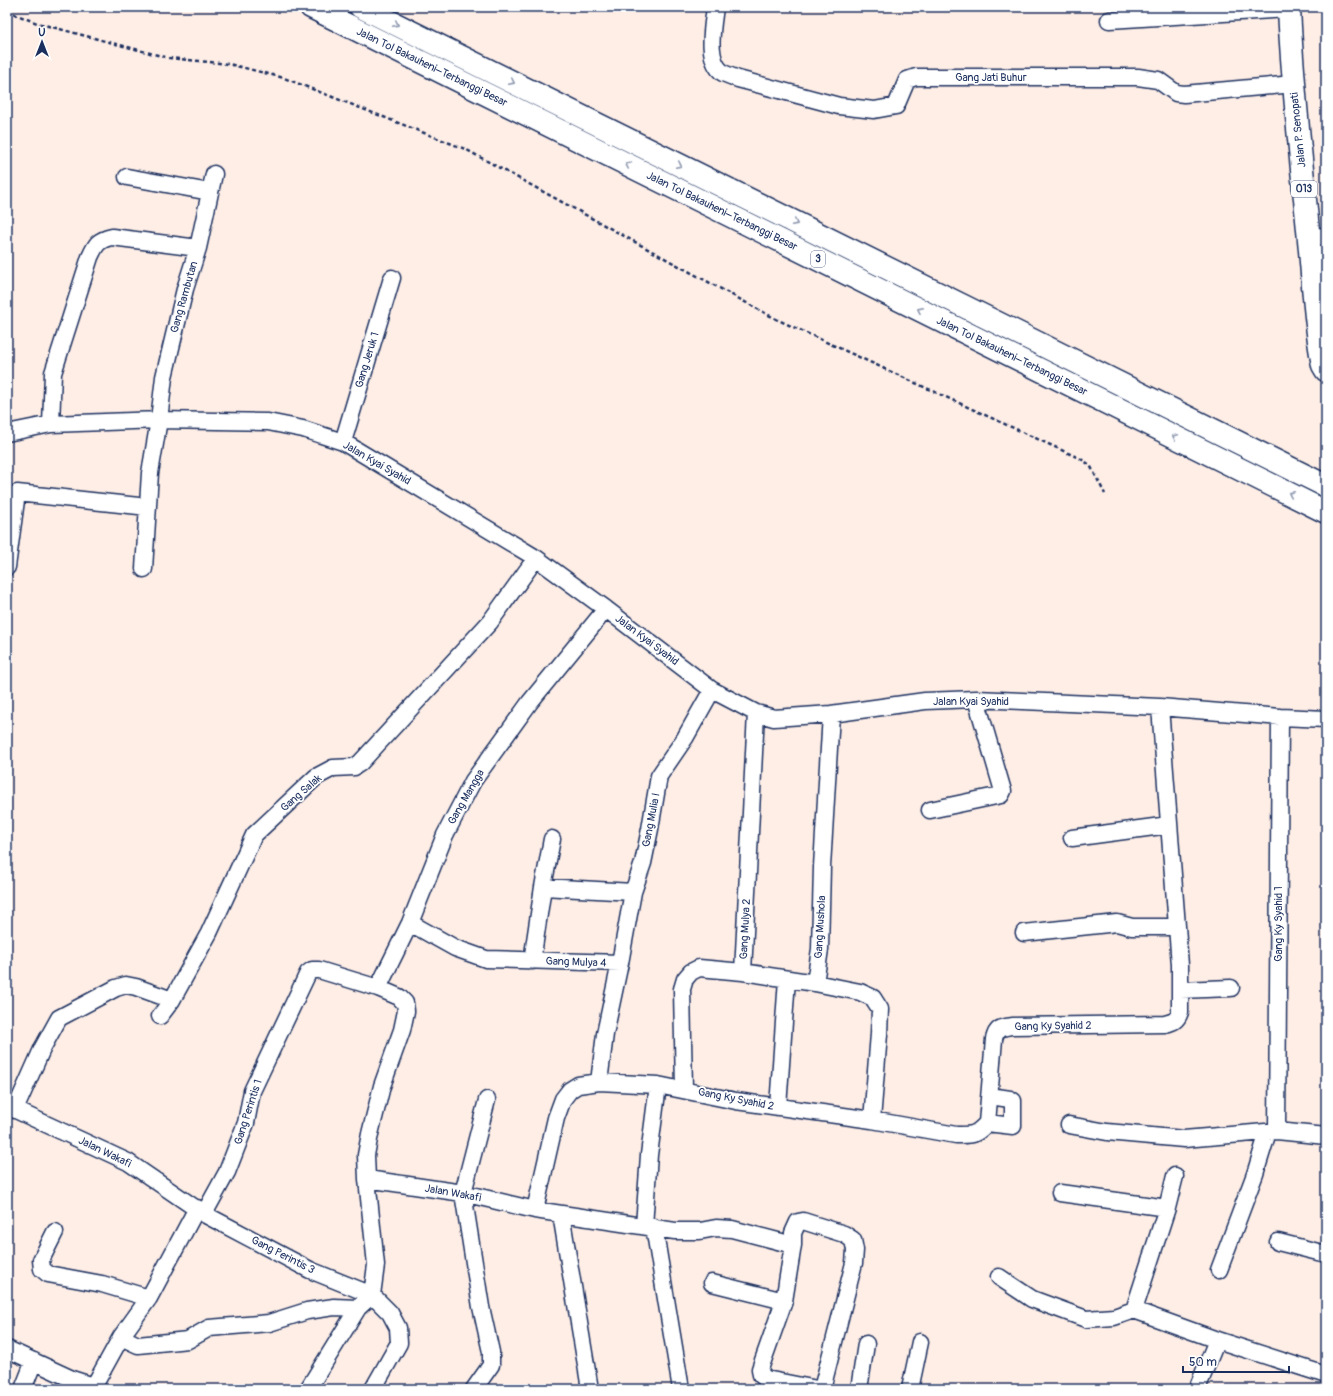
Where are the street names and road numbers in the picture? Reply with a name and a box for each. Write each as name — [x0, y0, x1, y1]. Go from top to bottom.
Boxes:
street label: Jalan Tol Bakauheni–Terbanggi Besar — [354, 25, 510, 109]
street label: Gang Jati Buhur — [955, 71, 1027, 84]
street label: Jalan P. Senopati — [1288, 92, 1308, 168]
street label: Jalan Tol Bakauheni–Terbanggi Besar — [644, 169, 800, 253]
road number: 013 — [1291, 181, 1317, 197]
road number: 3 — [811, 251, 825, 267]
street label: Gang Rambutan — [168, 260, 200, 334]
street label: Jalan Tol Bakauheni–Terbanggi Besar — [934, 314, 1090, 398]
street label: Gang Jeruk 1 — [352, 331, 382, 389]
street label: Jalan Kyai Syahid — [341, 438, 413, 488]
street label: Jalan Kyai Syahid — [613, 612, 681, 668]
street label: Jalan Kyai Syahid — [933, 695, 1009, 708]
street label: Gang Mangga — [445, 767, 487, 827]
street label: Gang Salak — [278, 771, 324, 814]
street label: Gang Mulia I — [639, 792, 663, 848]
street label: Gang Ky Syahid 1 — [1272, 886, 1285, 962]
street label: Gang Mushola — [812, 895, 828, 959]
street label: Gang Mulya 2 — [737, 898, 753, 960]
street label: Gang Mulya 4 — [545, 954, 607, 970]
street label: Gang Ky Syahid 2 — [1014, 1019, 1092, 1033]
street label: Gang Perintis 1 — [231, 1078, 265, 1146]
street label: Gang Ky Syahid 2 — [697, 1085, 775, 1113]
street label: Jalan Wakafi — [77, 1134, 134, 1171]
street label: Jalan Wakafi — [424, 1182, 483, 1204]
street label: Gang Perintis 3 — [249, 1233, 317, 1277]

